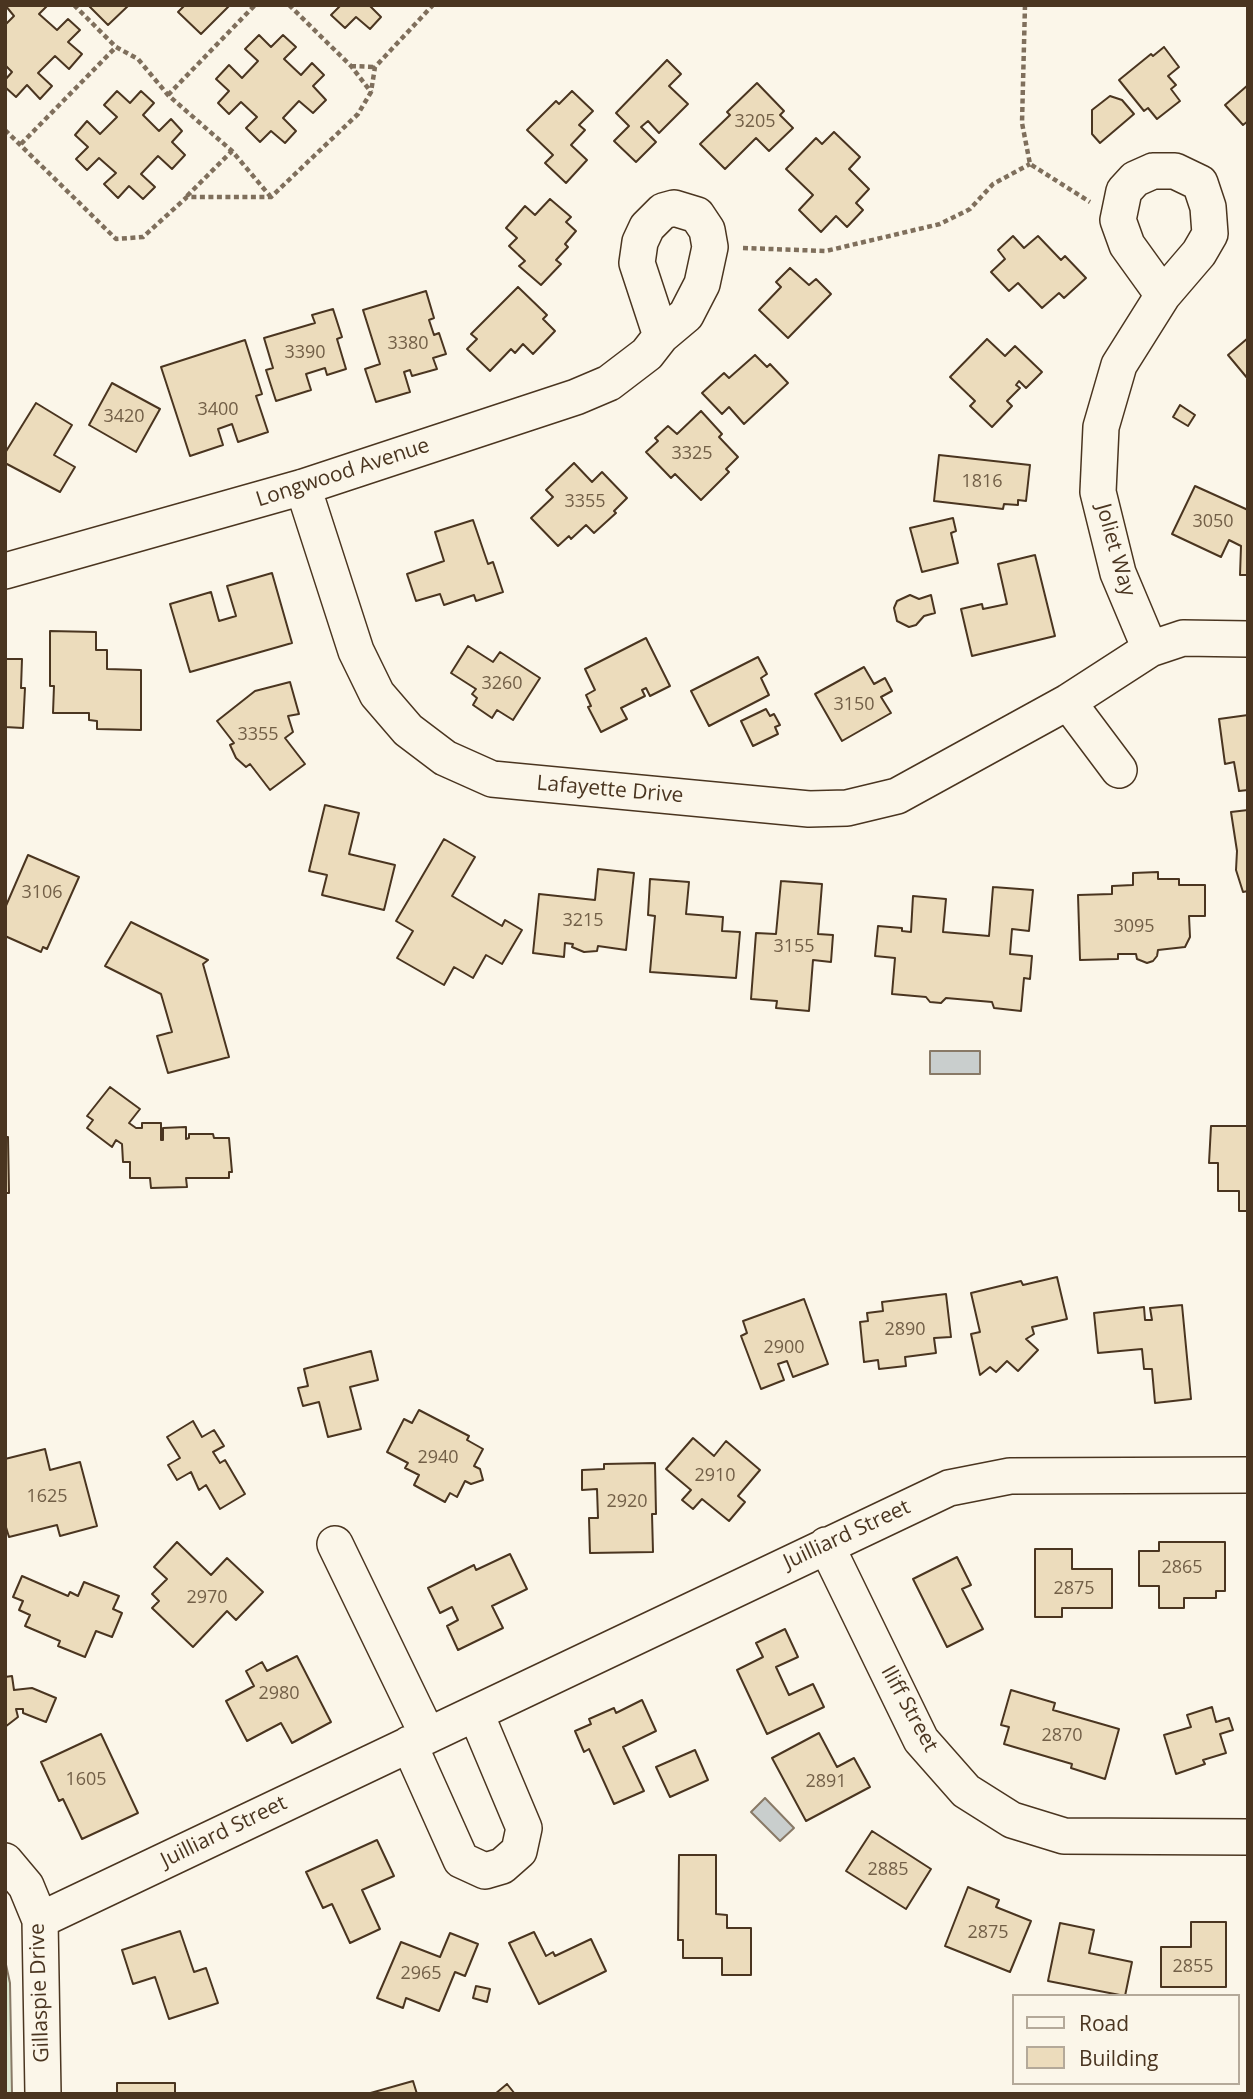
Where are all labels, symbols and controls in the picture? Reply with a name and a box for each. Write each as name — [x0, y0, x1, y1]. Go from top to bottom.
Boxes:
house number: 3205 — [734, 111, 776, 133]
house number: 3380 — [387, 333, 429, 355]
house number: 3390 — [284, 342, 326, 364]
house number: 3400 — [197, 399, 239, 421]
house number: 3420 — [103, 406, 145, 428]
street label: Longwood Avenue — [253, 433, 433, 513]
house number: 3325 — [671, 443, 713, 465]
house number: 1816 — [961, 471, 1003, 493]
house number: 3355 — [564, 491, 606, 513]
street label: Joliet Way — [1090, 501, 1140, 599]
house number: 3050 — [1192, 511, 1234, 533]
house number: 3260 — [481, 673, 523, 695]
house number: 3150 — [833, 694, 875, 716]
house number: 3355 — [237, 724, 279, 746]
street label: Lafayette Drive — [536, 771, 684, 809]
house number: 3106 — [21, 882, 63, 904]
house number: 3215 — [562, 910, 604, 932]
house number: 3095 — [1113, 916, 1155, 938]
house number: 3155 — [773, 936, 815, 958]
house number: 2890 — [884, 1319, 926, 1341]
house number: 2900 — [763, 1337, 805, 1359]
house number: 2940 — [417, 1447, 459, 1469]
house number: 2910 — [694, 1465, 736, 1487]
house number: 1625 — [26, 1486, 68, 1508]
house number: 2920 — [606, 1491, 648, 1513]
street label: Juilliard Street — [780, 1495, 914, 1575]
house number: 2865 — [1161, 1557, 1203, 1579]
house number: 2875 — [1053, 1578, 1095, 1600]
house number: 2970 — [186, 1587, 228, 1609]
street label: Iliff Street — [875, 1661, 943, 1757]
house number: 2980 — [258, 1683, 300, 1705]
house number: 2870 — [1041, 1725, 1083, 1747]
house number: 1605 — [65, 1769, 107, 1791]
house number: 2891 — [805, 1771, 847, 1793]
street label: Juilliard Street — [157, 1791, 291, 1873]
house number: 2885 — [867, 1859, 909, 1881]
house number: 2875 — [967, 1922, 1009, 1944]
street label: Gillaspie Drive — [25, 1923, 55, 2063]
house number: 2855 — [1172, 1956, 1214, 1978]
house number: 2965 — [400, 1963, 442, 1985]
legend — [1012, 1994, 1239, 2085]
text: Road — [1079, 2009, 1129, 2037]
text: Building — [1079, 2044, 1158, 2072]

